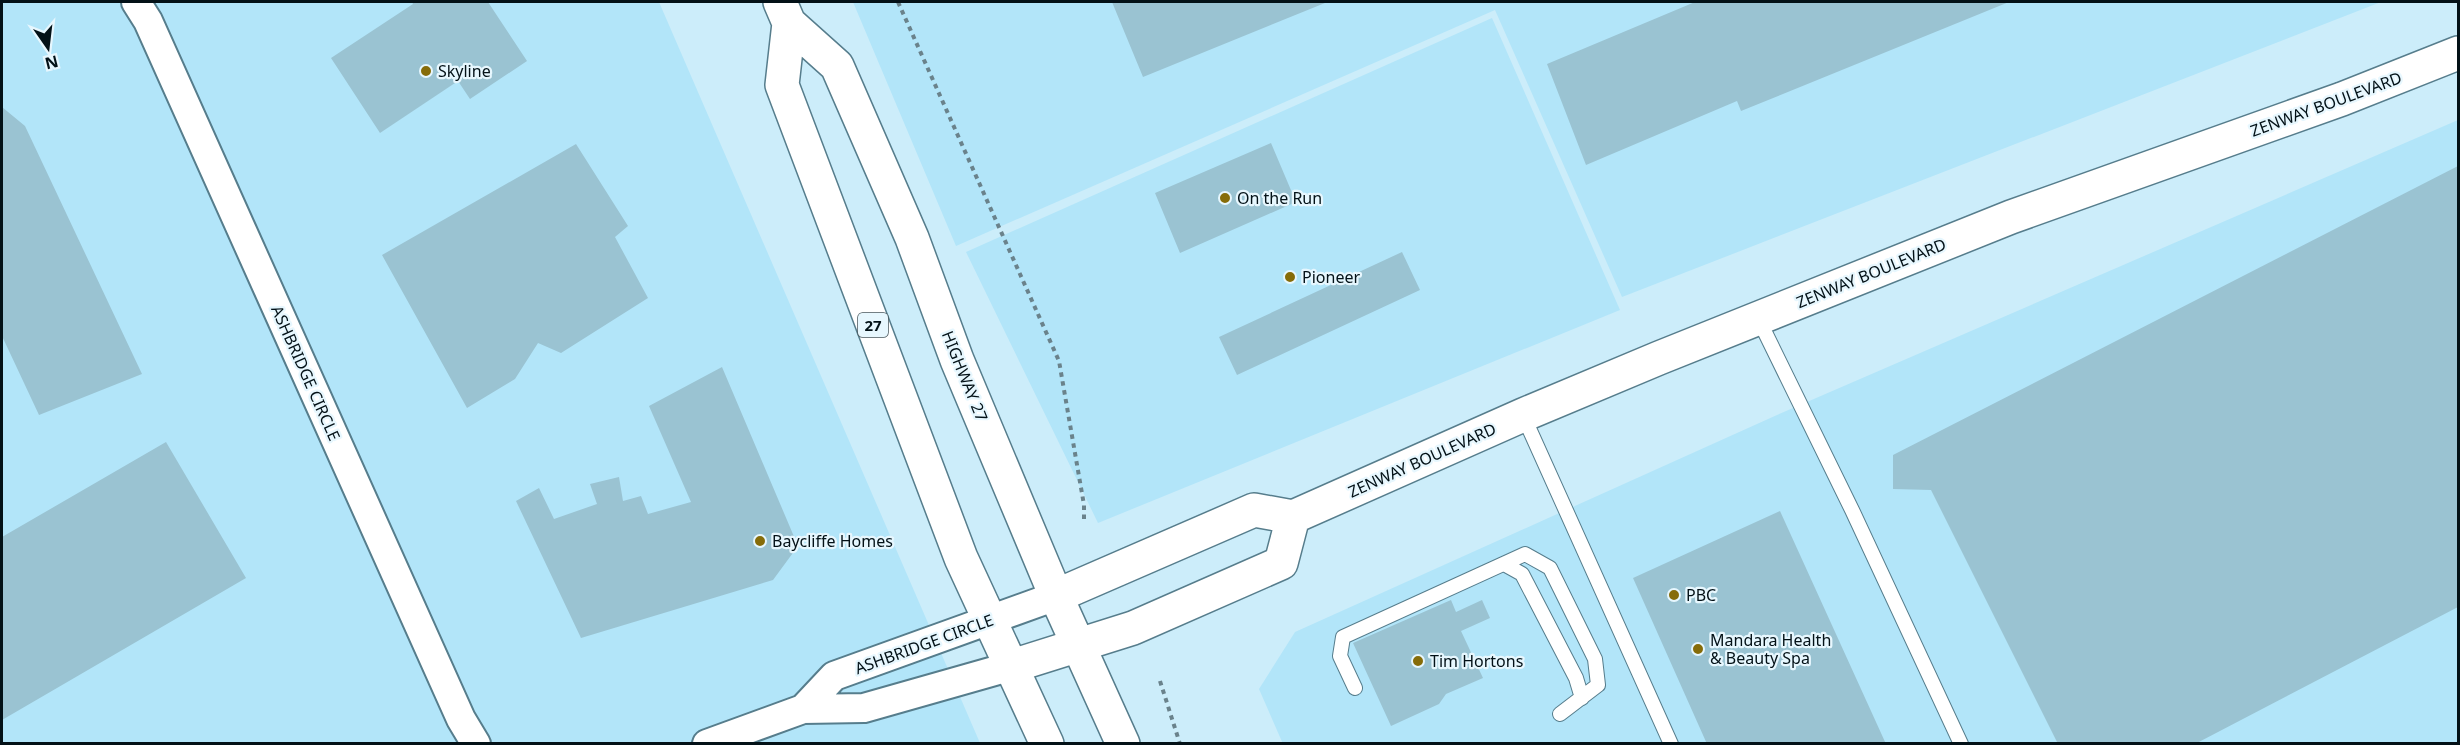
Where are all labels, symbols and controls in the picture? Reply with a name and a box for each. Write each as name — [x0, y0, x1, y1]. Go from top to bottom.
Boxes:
north arrow — [18, 18, 78, 78]
text: N — [43, 50, 61, 75]
place label: Skyline — [438, 60, 491, 82]
marker: Skyline — [419, 64, 433, 78]
street label: ZENWAY BOULEVARD — [2247, 66, 2405, 142]
place label: On the Run — [1237, 187, 1322, 209]
marker: On the Run — [1218, 191, 1232, 205]
street label: ZENWAY BOULEVARD — [1793, 233, 1949, 313]
place label: Pioneer — [1302, 266, 1360, 288]
marker: Pioneer — [1283, 270, 1297, 284]
street label: ASHBRIDGE CIRCLE — [266, 302, 346, 444]
road number: 27 — [858, 313, 888, 337]
street label: HIGHWAY 27 — [937, 327, 993, 425]
street label: ZENWAY BOULEVARD — [1345, 417, 1499, 503]
place label: Baycliffe Homes — [772, 530, 893, 552]
marker: Baycliffe Homes — [753, 534, 767, 548]
place label: PBC — [1686, 584, 1716, 606]
marker: PBC — [1667, 588, 1681, 602]
street label: ASHBRIDGE CIRCLE — [852, 609, 996, 679]
place label: Mandara Health & Beauty Spa — [1710, 629, 1831, 669]
marker: Mandara Health & Beauty Spa — [1691, 642, 1705, 656]
place label: Tim Hortons — [1430, 650, 1523, 672]
marker: Tim Hortons — [1411, 654, 1425, 668]

